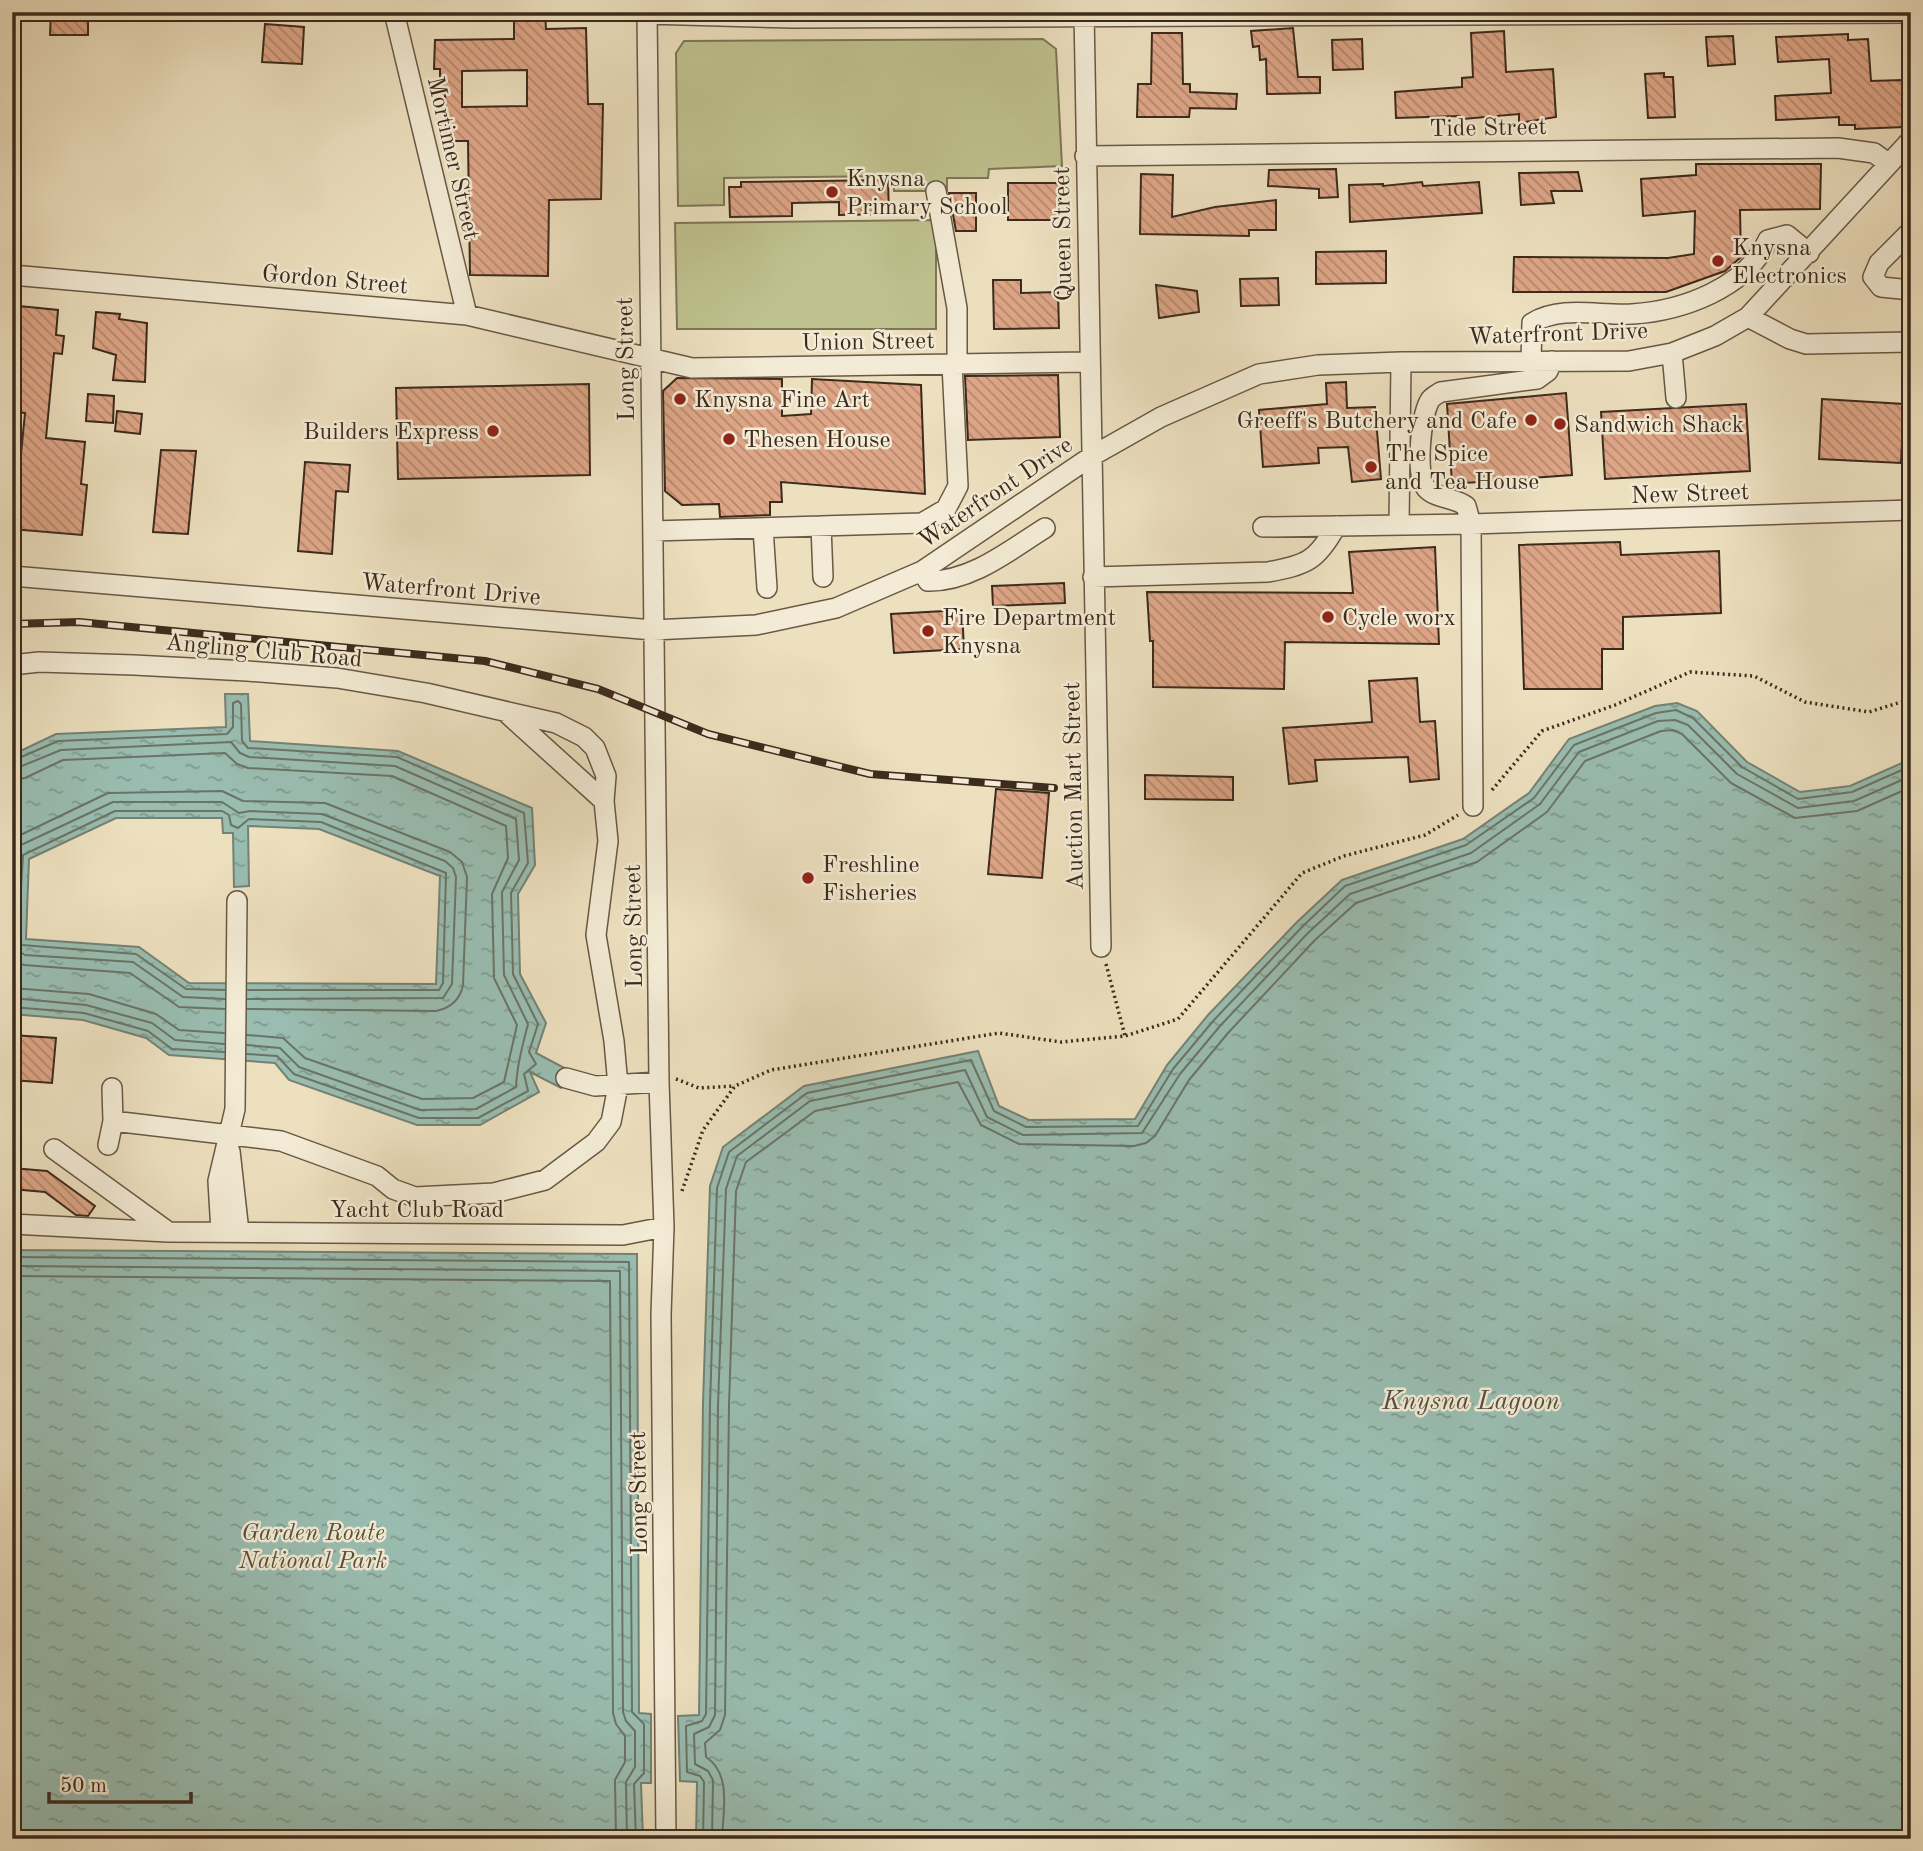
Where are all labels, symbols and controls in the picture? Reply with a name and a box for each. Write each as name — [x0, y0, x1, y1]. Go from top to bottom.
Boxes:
street label: Mortimer Street — [422, 74, 483, 243]
street label: Tide Street — [1429, 116, 1547, 142]
street label: Queen Street — [1051, 166, 1077, 302]
place label: Knysna Primary School — [846, 168, 1008, 220]
marker: Knysna Primary School — [824, 184, 840, 200]
place label: Knysna Electronics — [1732, 237, 1847, 289]
marker: Knysna Electronics — [1710, 253, 1726, 269]
street label: Gordon Street — [261, 263, 409, 299]
street label: Long Street — [614, 297, 640, 421]
street label: Waterfront Drive — [1468, 320, 1649, 350]
street label: Union Street — [801, 330, 935, 356]
place label: Knysna Fine Art — [694, 389, 870, 413]
marker: Knysna Fine Art — [672, 391, 688, 407]
place label: Greeff's Butchery and Cafe — [1236, 410, 1517, 434]
marker: Greeff's Butchery and Cafe — [1523, 412, 1539, 428]
place label: Sandwich Shack — [1574, 414, 1744, 438]
marker: Sandwich Shack — [1552, 416, 1568, 432]
place label: Builders Express — [303, 421, 479, 445]
marker: Builders Express — [485, 423, 501, 439]
place label: Thesen House — [743, 429, 890, 453]
marker: Thesen House — [721, 431, 737, 447]
street label: Waterfront Drive — [915, 433, 1078, 554]
place label: The Spice and Tea House — [1385, 443, 1539, 495]
marker: The Spice and Tea House — [1363, 459, 1379, 475]
street label: New Street — [1630, 481, 1750, 509]
street label: Waterfront Drive — [360, 571, 542, 611]
place label: Fire Department Knysna — [942, 607, 1116, 659]
place label: Cycle worx — [1342, 607, 1456, 631]
marker: Cycle worx — [1320, 609, 1336, 625]
marker: Fire Department Knysna — [920, 623, 936, 639]
street label: Angling Club Road — [164, 631, 363, 673]
street label: Auction Mart Street — [1061, 681, 1089, 890]
place label: Freshline Fisheries — [822, 854, 920, 906]
street label: Long Street — [622, 864, 648, 988]
marker: Freshline Fisheries — [800, 870, 816, 886]
street label: Yacht Club Road — [330, 1199, 504, 1223]
water label: Knysna Lagoon — [1381, 1389, 1560, 1415]
street label: Long Street — [627, 1431, 653, 1555]
park label: Garden Route National Park — [238, 1522, 387, 1574]
scale bar — [49, 1760, 191, 1804]
text: 50 m — [60, 1776, 107, 1797]

